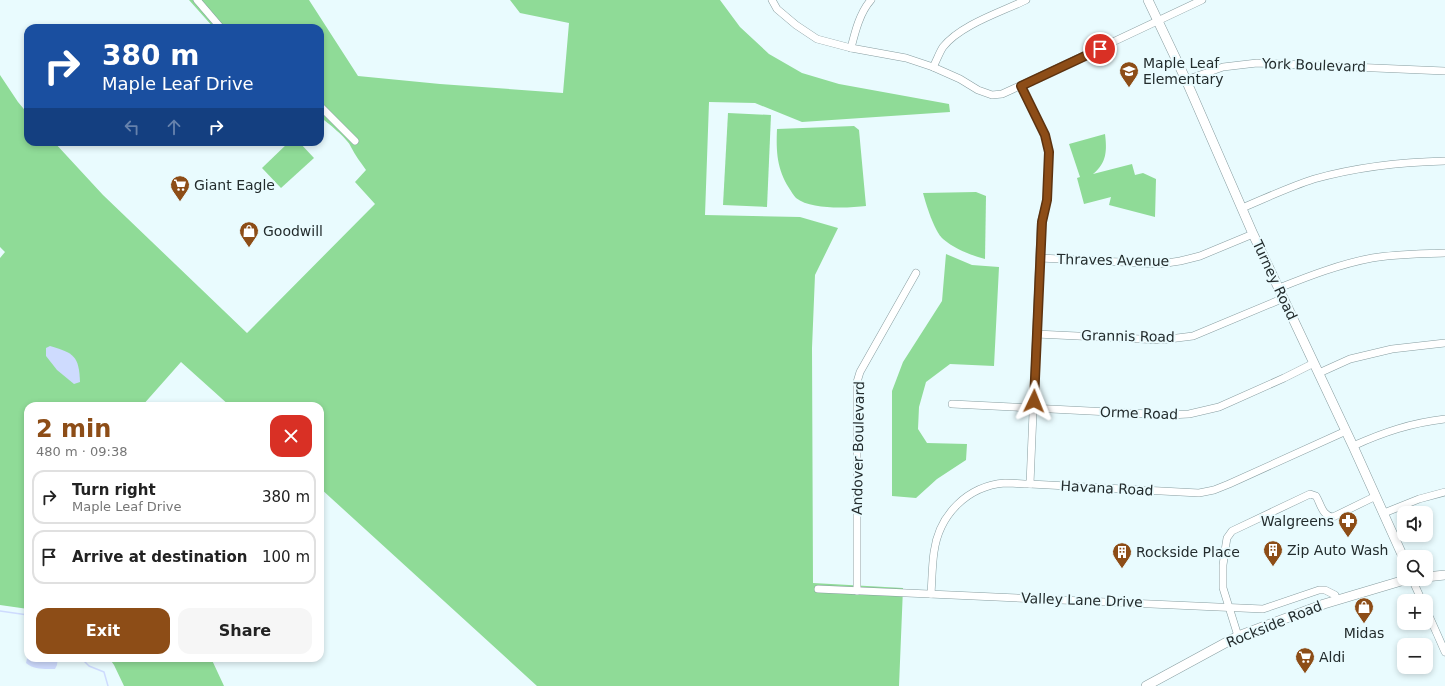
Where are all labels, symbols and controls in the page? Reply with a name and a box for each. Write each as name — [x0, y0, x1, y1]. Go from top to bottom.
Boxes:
pin — [1083, 32, 1117, 66]
icon: arrive — [1089, 38, 1111, 60]
text: 380 m — [102, 39, 199, 72]
icon: right — [36, 40, 88, 92]
place label: Maple Leaf Elementary — [1143, 55, 1224, 87]
street label: York Boulevard — [1261, 55, 1366, 75]
school or university icon: Maple Leaf Elementary — [1118, 60, 1140, 88]
text: Maple Leaf Drive — [102, 73, 254, 94]
icon: left — [121, 116, 143, 138]
icon: ahead — [163, 116, 185, 138]
icon: right — [205, 116, 227, 138]
supermarket icon: Giant Eagle — [169, 174, 191, 202]
place label: Giant Eagle — [194, 177, 275, 193]
shop icon: Goodwill — [238, 220, 260, 248]
place label: Goodwill — [263, 223, 323, 239]
street label: Turney Road — [1249, 237, 1300, 322]
street label: Thraves Avenue — [1056, 251, 1169, 269]
street label: Grannis Road — [1081, 327, 1175, 345]
position arrow — [1013, 380, 1055, 422]
street label: Andover Boulevard — [849, 381, 867, 515]
street label: Orme Road — [1100, 404, 1178, 422]
text: 2 min — [36, 415, 111, 443]
button: close — [270, 415, 312, 457]
text: 480 m · 09:38 — [36, 444, 127, 459]
street label: Havana Road — [1060, 478, 1154, 498]
text: Turn right — [72, 481, 156, 499]
icon: right — [38, 486, 60, 508]
text: 380 m — [262, 488, 310, 506]
text: Maple Leaf Drive — [72, 499, 182, 514]
map controls — [1397, 506, 1433, 674]
button: sound — [1397, 506, 1433, 542]
pharmacy icon: Walgreens — [1337, 510, 1359, 538]
place label: Walgreens — [1261, 513, 1334, 529]
building icon: Zip Auto Wash — [1262, 539, 1284, 567]
building icon: Rockside Place — [1111, 541, 1133, 569]
place label: Zip Auto Wash — [1287, 542, 1388, 558]
place label: Rockside Place — [1136, 544, 1240, 560]
icon: arrive — [38, 546, 60, 568]
text: Arrive at destination — [72, 548, 247, 566]
text: 100 m — [262, 548, 310, 566]
button: search — [1397, 550, 1433, 586]
street label: Valley Lane Drive — [1021, 590, 1143, 610]
button: + — [1397, 594, 1433, 630]
shop icon: Midas — [1353, 596, 1375, 624]
street label: Rockside Road — [1224, 598, 1324, 650]
button: Exit — [36, 608, 170, 654]
button: Share — [178, 608, 312, 654]
place label: Midas — [1344, 625, 1384, 641]
button: − — [1397, 638, 1433, 674]
supermarket icon: Aldi — [1294, 646, 1316, 674]
place label: Aldi — [1319, 649, 1345, 665]

